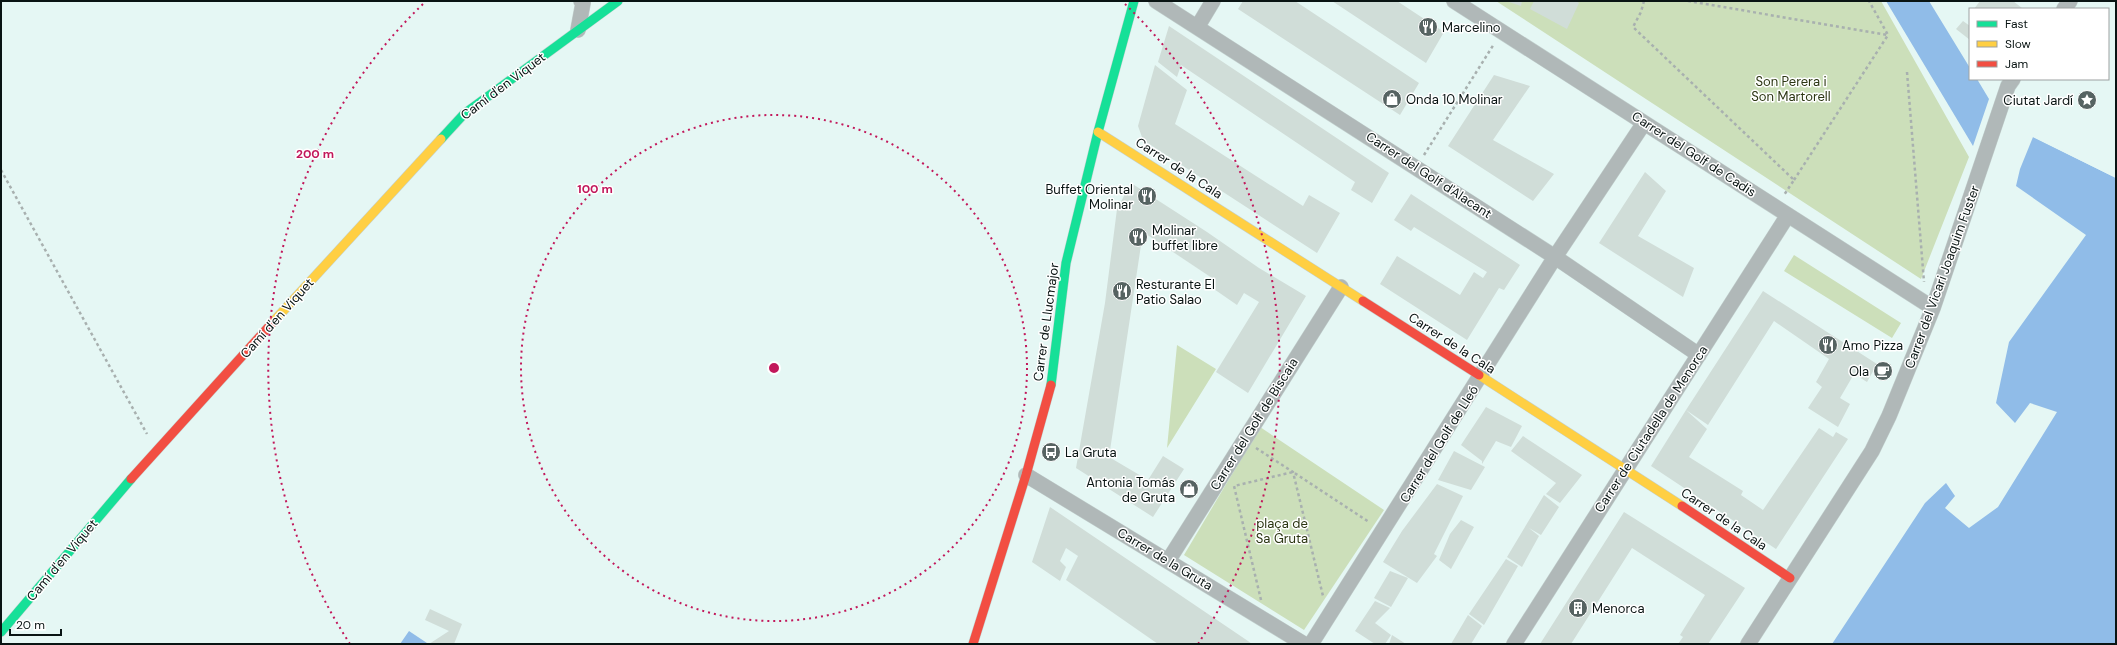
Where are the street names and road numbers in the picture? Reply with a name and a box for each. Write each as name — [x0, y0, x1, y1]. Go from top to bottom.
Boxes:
street label: Camí d'en Viquet — [457, 49, 549, 123]
street label: Carrer del Golf de Cadis — [1629, 107, 1759, 201]
street label: Carrer del Golf d'Alacant — [1363, 128, 1495, 222]
street label: Carrer de la Cala — [1132, 134, 1226, 202]
street label: Carrer del Vicari Joaquim Fuster — [1901, 183, 1983, 371]
street label: Carrer de Llucmajor — [1029, 262, 1063, 382]
street label: Camí d'en Viquet — [237, 274, 317, 362]
street label: Carrer de la Cala — [1405, 309, 1499, 377]
street label: Carrer de Ciutadella de Menorca — [1591, 342, 1711, 516]
street label: Carrer del Golf de Biscaia — [1206, 355, 1302, 493]
street label: Carrer del Golf de Lleó — [1396, 382, 1482, 506]
street label: Carrer de la Cala — [1678, 484, 1770, 554]
street label: Camí d'en Viquet — [23, 515, 101, 605]
street label: Carrer de la Gruta — [1114, 524, 1216, 594]

